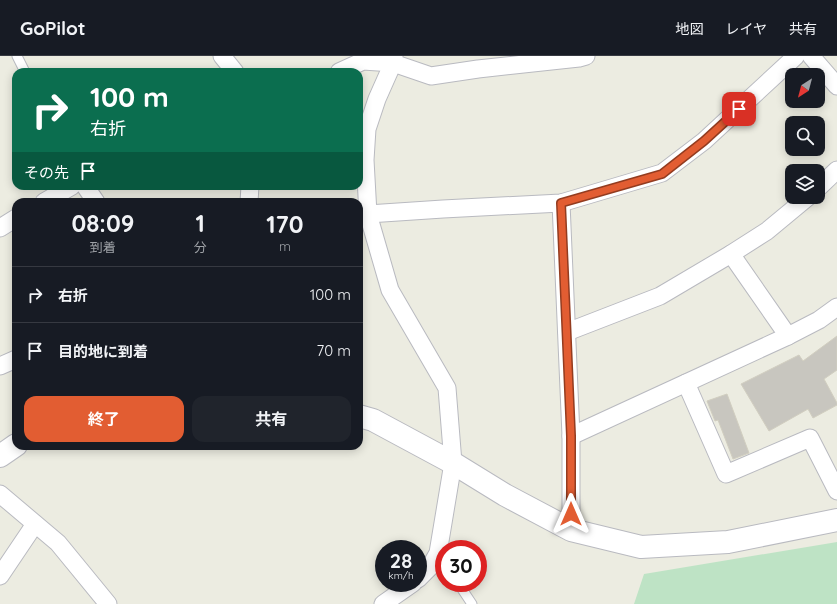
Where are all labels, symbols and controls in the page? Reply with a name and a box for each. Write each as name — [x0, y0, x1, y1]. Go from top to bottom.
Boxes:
text: GoPilot — [20, 16, 86, 40]
text: 地図 — [675, 20, 703, 38]
text: レイヤ — [725, 20, 767, 38]
text: 共有 — [789, 20, 817, 38]
north arrow — [785, 68, 825, 108]
map controls — [785, 68, 825, 204]
text: 100 m — [90, 79, 169, 114]
icon: right — [24, 84, 76, 136]
pin — [722, 92, 756, 126]
icon: arrive — [728, 98, 750, 120]
button: search — [785, 116, 825, 156]
text: 右折 — [90, 117, 126, 140]
icon: arrive — [77, 160, 99, 182]
text: その先 — [24, 163, 69, 182]
button: layers — [785, 164, 825, 204]
text: 08:09 — [71, 208, 134, 238]
text: 1 — [196, 208, 205, 238]
text: 170 — [266, 209, 303, 239]
text: m — [279, 238, 291, 254]
text: 到着 — [90, 239, 116, 255]
text: 分 — [194, 239, 207, 255]
icon: right — [24, 284, 46, 306]
text: 100 m — [310, 285, 351, 304]
text: 右折 — [58, 286, 88, 305]
icon: arrive — [24, 340, 46, 362]
text: 70 m — [317, 341, 351, 360]
text: 目的地に到着 — [58, 342, 148, 361]
button: 終了 — [24, 396, 184, 442]
button: 共有 — [192, 396, 351, 442]
position arrow — [550, 493, 592, 535]
speed limit sign: 30 — [435, 540, 487, 592]
text: 28 — [390, 548, 412, 573]
text: km/h — [388, 569, 414, 582]

